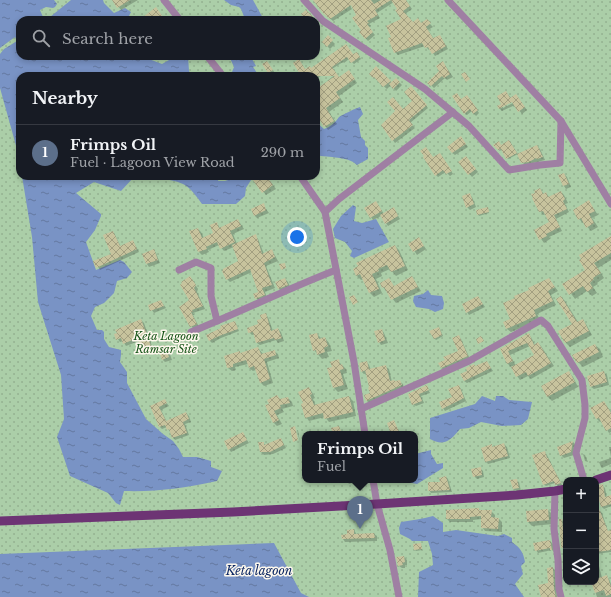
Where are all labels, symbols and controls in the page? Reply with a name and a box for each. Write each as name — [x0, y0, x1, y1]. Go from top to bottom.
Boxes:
search box — [16, 16, 320, 60]
icon: search — [30, 27, 52, 49]
text: Search here — [62, 29, 153, 48]
text: Nearby — [32, 88, 98, 109]
text: Frimps Oil — [70, 135, 156, 154]
text: 1 — [42, 144, 48, 161]
text: 290 m — [261, 144, 304, 161]
text: Fuel · Lagoon View Road — [70, 154, 235, 171]
your location — [287, 227, 307, 247]
park label: Keta Lagoon Ramsar Site — [132, 329, 199, 356]
popup — [302, 431, 418, 483]
text: Frimps Oil — [317, 439, 403, 458]
text: Fuel — [317, 458, 346, 475]
map controls — [563, 477, 599, 585]
button: + — [563, 477, 599, 513]
pin: 1 — [347, 496, 373, 529]
button: − — [563, 513, 599, 549]
button: layers — [563, 549, 599, 585]
water label: Keta lagoon — [225, 563, 293, 578]

